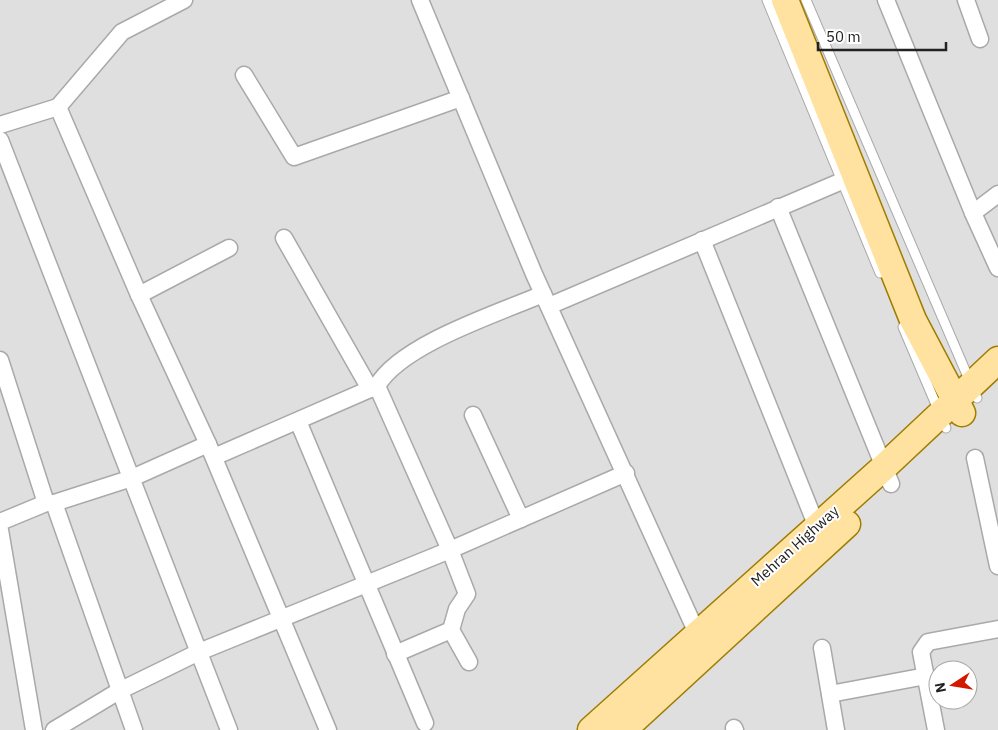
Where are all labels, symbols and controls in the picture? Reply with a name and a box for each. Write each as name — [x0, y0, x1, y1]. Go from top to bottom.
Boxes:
scale bar — [818, 20, 946, 52]
text: 50 m — [826, 27, 861, 46]
street label: Mehran Highway — [747, 501, 843, 590]
north arrow — [928, 660, 978, 710]
text: N — [930, 681, 950, 695]

